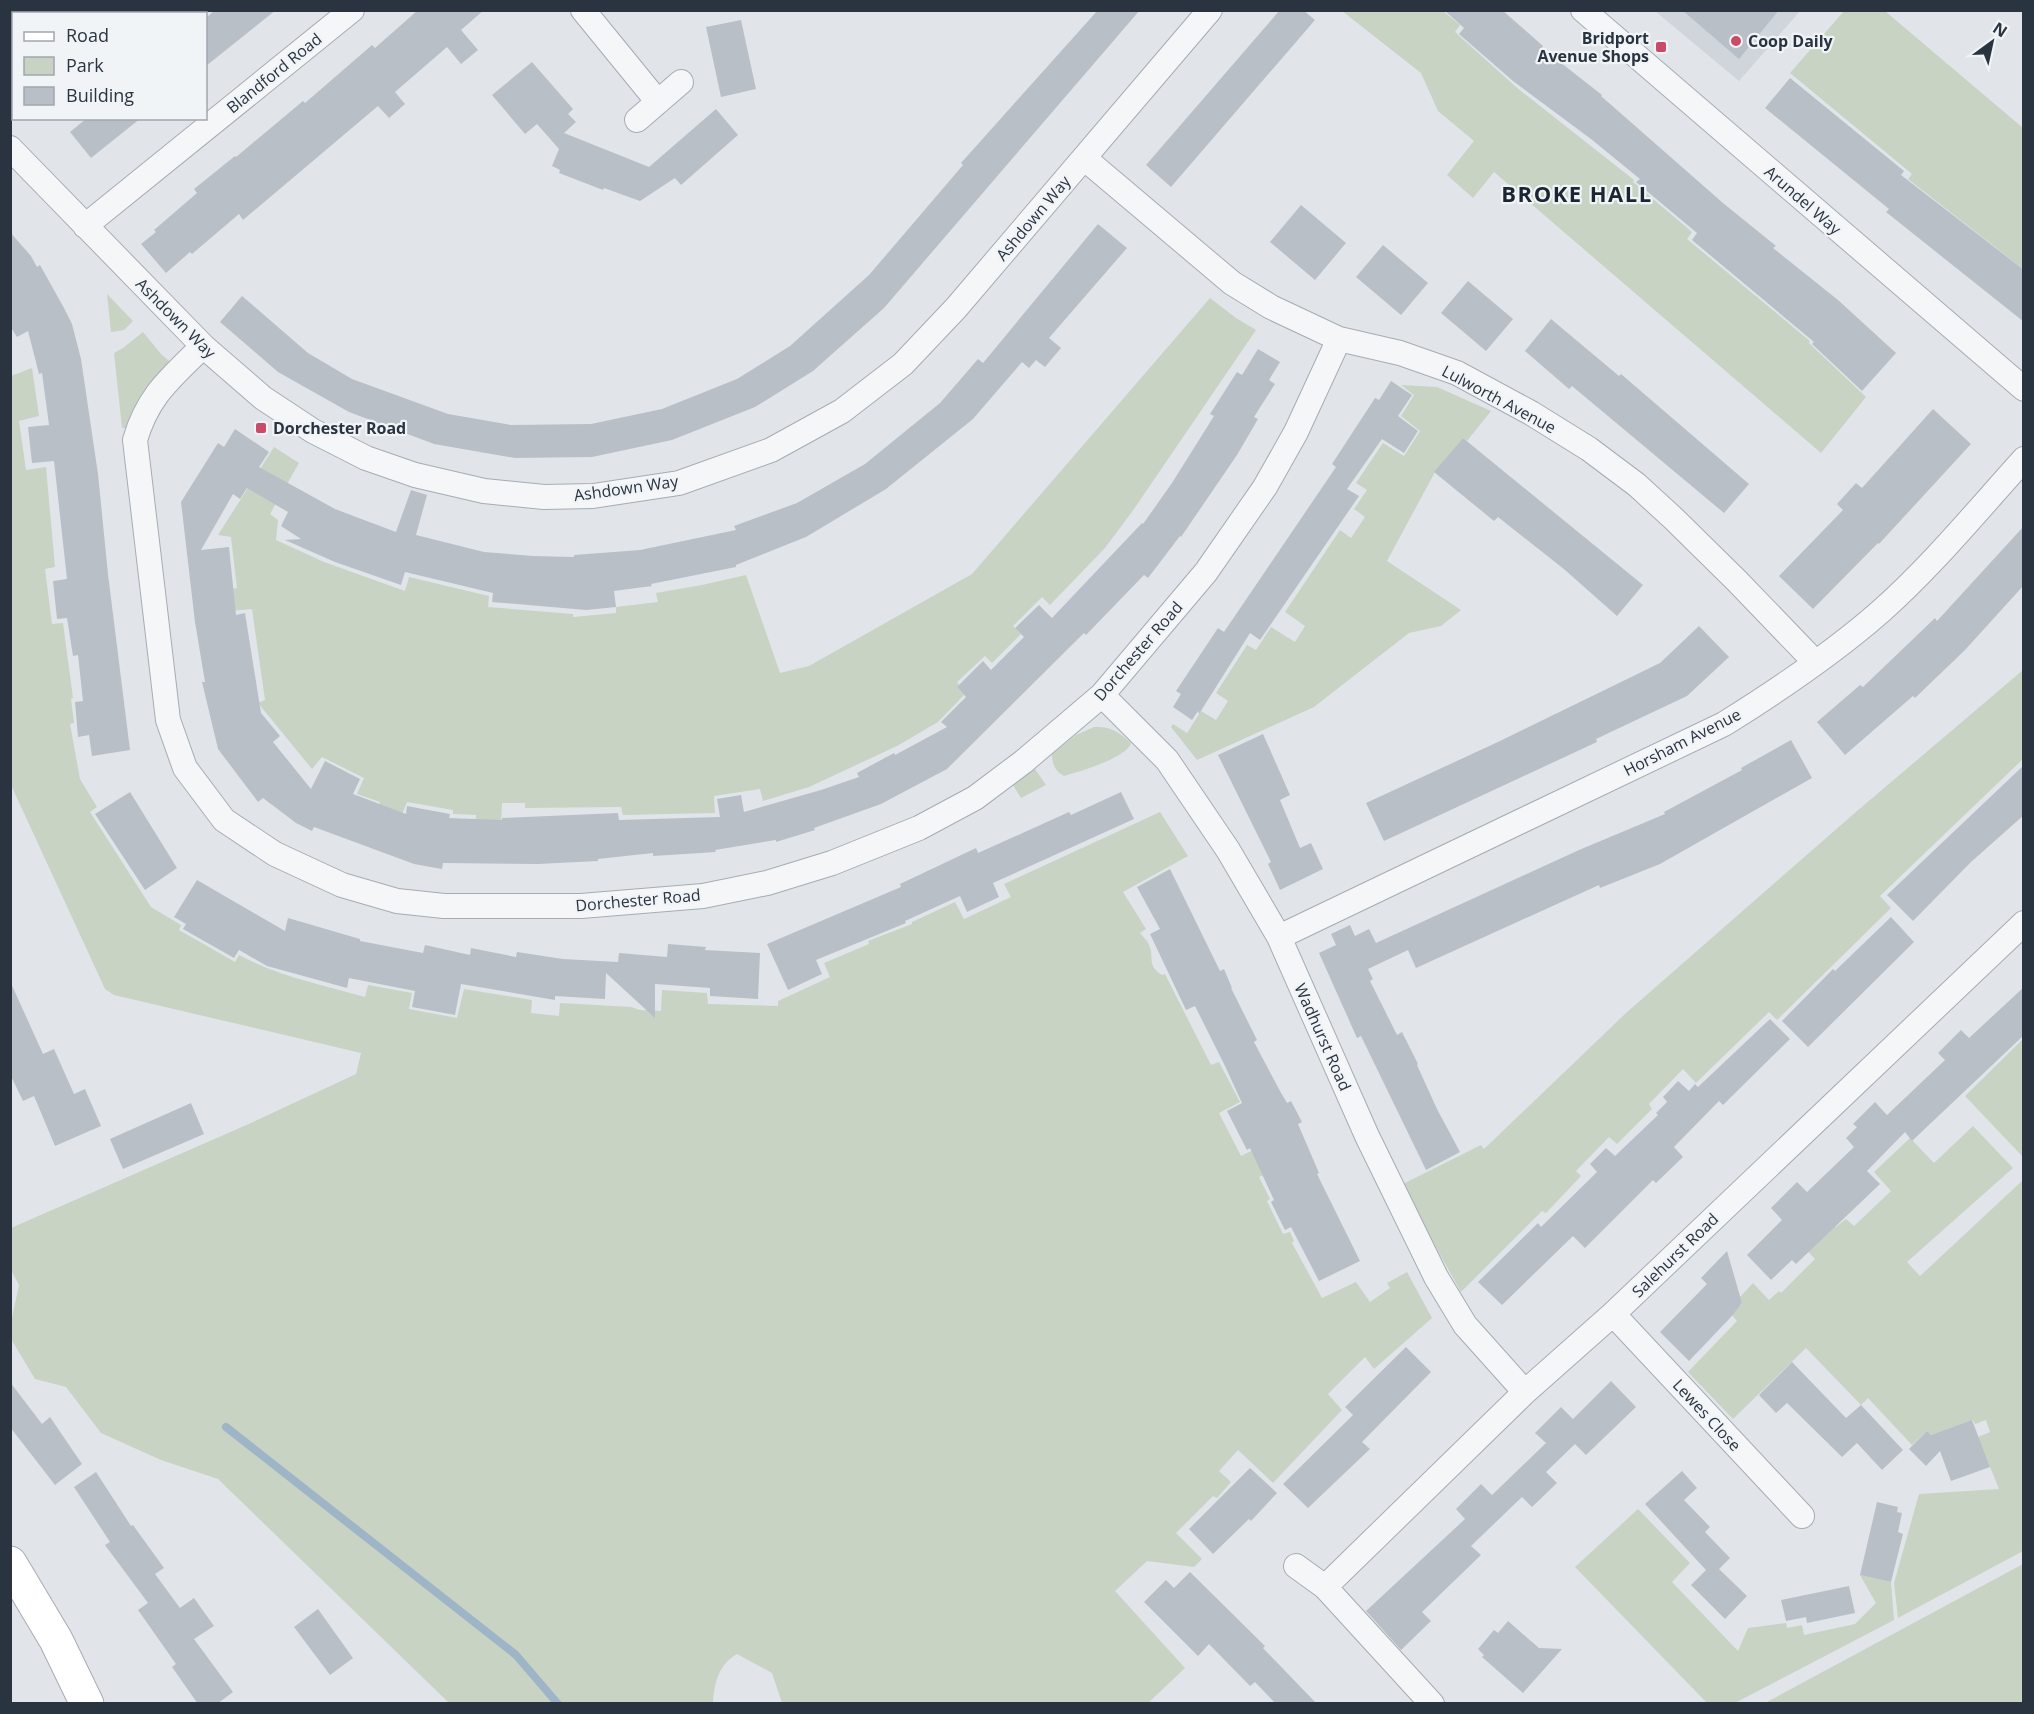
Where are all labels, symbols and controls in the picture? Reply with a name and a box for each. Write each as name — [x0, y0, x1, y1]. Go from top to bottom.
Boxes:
legend — [12, 12, 207, 120]
north arrow — [1962, 12, 2022, 72]
text: N — [1989, 17, 2012, 42]
text: Road — [66, 23, 109, 47]
place label: Bridport Avenue Shops — [1537, 27, 1649, 67]
street label: Blandford Road — [222, 28, 326, 118]
place label: Coop Daily — [1748, 30, 1834, 52]
marker: Coop Daily — [1729, 34, 1743, 48]
marker: Bridport Avenue Shops — [1654, 40, 1668, 54]
text: Park — [66, 53, 104, 77]
text: Building — [66, 83, 134, 107]
street label: Arundel Way — [1760, 161, 1847, 240]
street label: Ashdown Way — [991, 170, 1076, 265]
district label: BROKE HALL — [1501, 178, 1653, 208]
street label: Ashdown Way — [131, 273, 222, 364]
street label: Lulworth Avenue — [1438, 360, 1560, 438]
place label: Dorchester Road — [273, 417, 406, 439]
marker: Dorchester Road — [254, 421, 268, 435]
street label: Ashdown Way — [572, 470, 681, 506]
street label: Dorchester Road — [1089, 596, 1187, 706]
street label: Horsham Avenue — [1620, 703, 1744, 781]
street label: Dorchester Road — [575, 884, 701, 916]
street label: Wadhurst Road — [1290, 980, 1356, 1094]
street label: Salehurst Road — [1627, 1208, 1723, 1302]
street label: Lewes Close — [1668, 1374, 1746, 1456]

